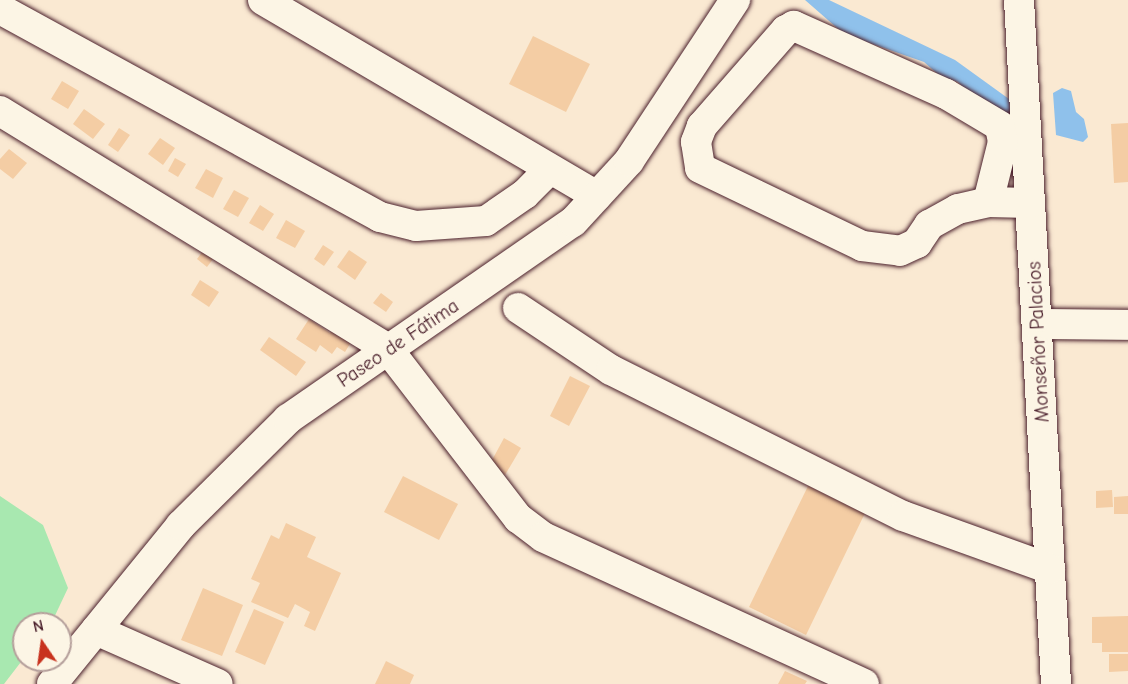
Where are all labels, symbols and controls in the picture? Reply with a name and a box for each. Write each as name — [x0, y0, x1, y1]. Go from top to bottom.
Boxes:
street label: Monseñor Palacios — [1022, 261, 1054, 423]
street label: Paseo de Fátima — [333, 294, 463, 392]
north arrow — [12, 612, 72, 672]
text: N — [31, 616, 46, 636]

